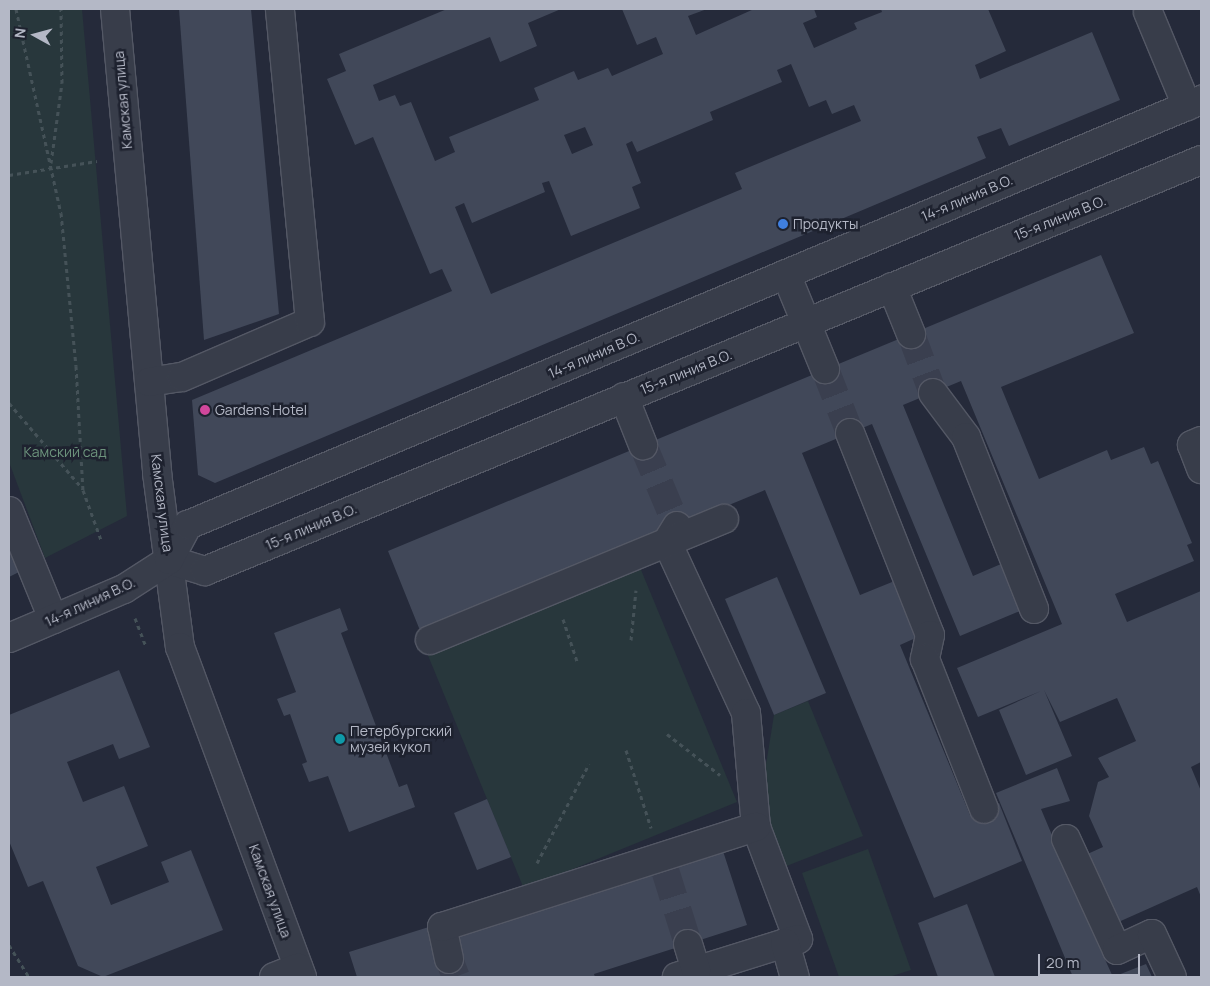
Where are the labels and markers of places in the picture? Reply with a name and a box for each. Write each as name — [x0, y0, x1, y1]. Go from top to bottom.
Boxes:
place label: Продукты — [793, 216, 858, 232]
marker: Продукты — [777, 218, 789, 230]
place label: Gardens Hotel — [215, 402, 307, 418]
marker: Gardens Hotel — [199, 404, 211, 416]
place label: Петербургский музей кукол — [350, 723, 452, 756]
marker: Петербургский музей кукол — [334, 733, 346, 745]

